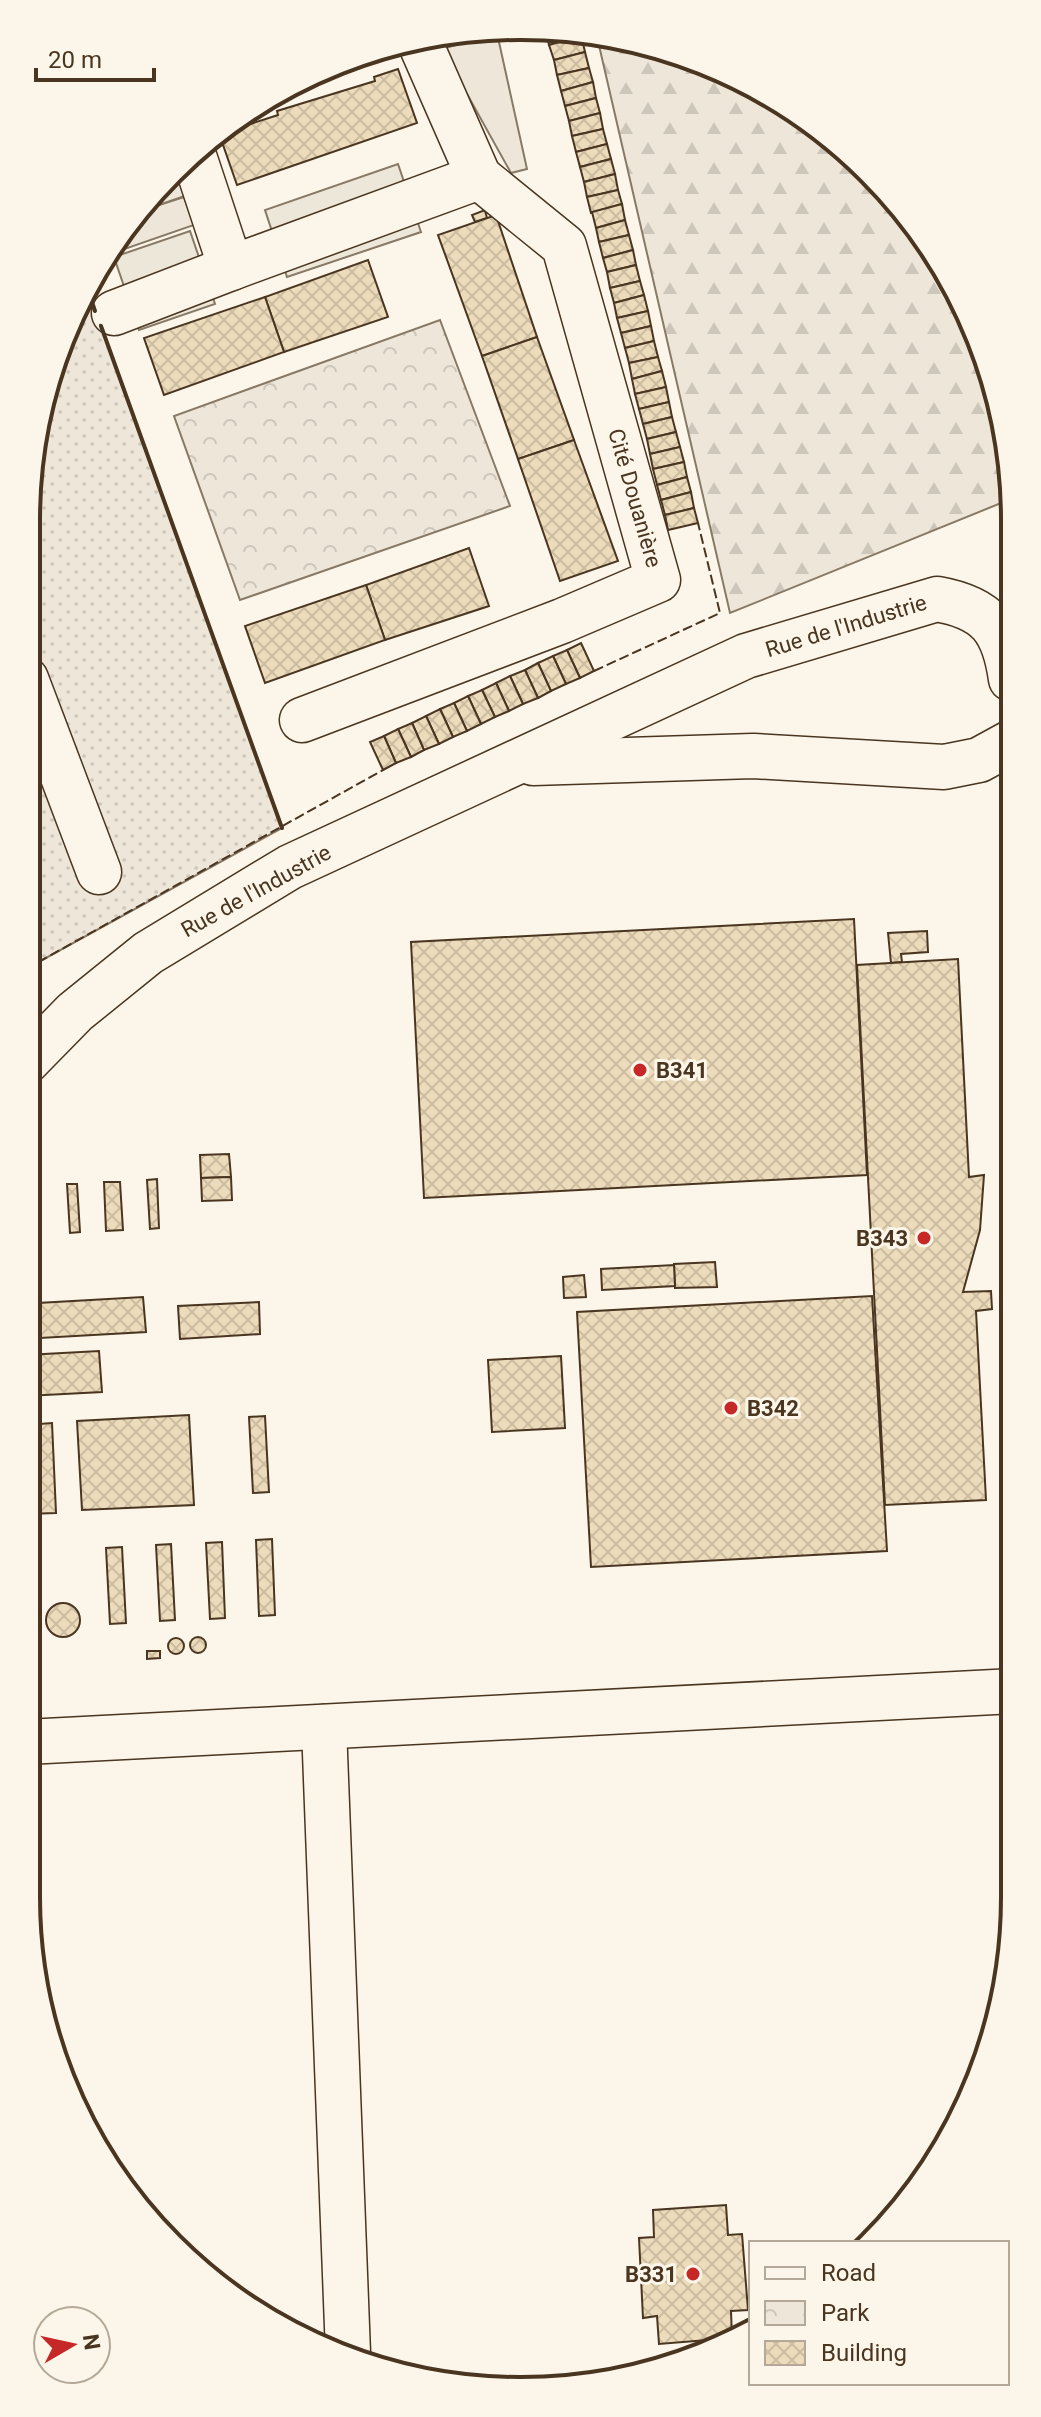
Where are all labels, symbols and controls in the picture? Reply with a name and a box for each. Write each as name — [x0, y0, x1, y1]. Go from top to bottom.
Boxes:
scale bar — [36, 32, 154, 82]
text: 20 m — [48, 46, 102, 74]
street label: Cité Douanière — [603, 426, 667, 570]
street label: Rue de l'Industrie — [762, 590, 930, 662]
street label: Rue de l'Industrie — [177, 840, 335, 942]
place label: B341 — [656, 1058, 708, 1083]
marker: B341 — [631, 1061, 649, 1079]
place label: B343 — [856, 1226, 908, 1251]
marker: B343 — [915, 1229, 933, 1247]
place label: B342 — [747, 1396, 799, 1421]
marker: B342 — [722, 1399, 740, 1417]
legend — [749, 2241, 1009, 2385]
text: Road — [821, 2259, 876, 2287]
place label: B331 — [625, 2262, 677, 2287]
marker: B331 — [684, 2265, 702, 2283]
text: Park — [821, 2299, 870, 2327]
north arrow — [32, 2305, 112, 2385]
text: N — [78, 2332, 105, 2352]
text: Building — [821, 2339, 907, 2367]

